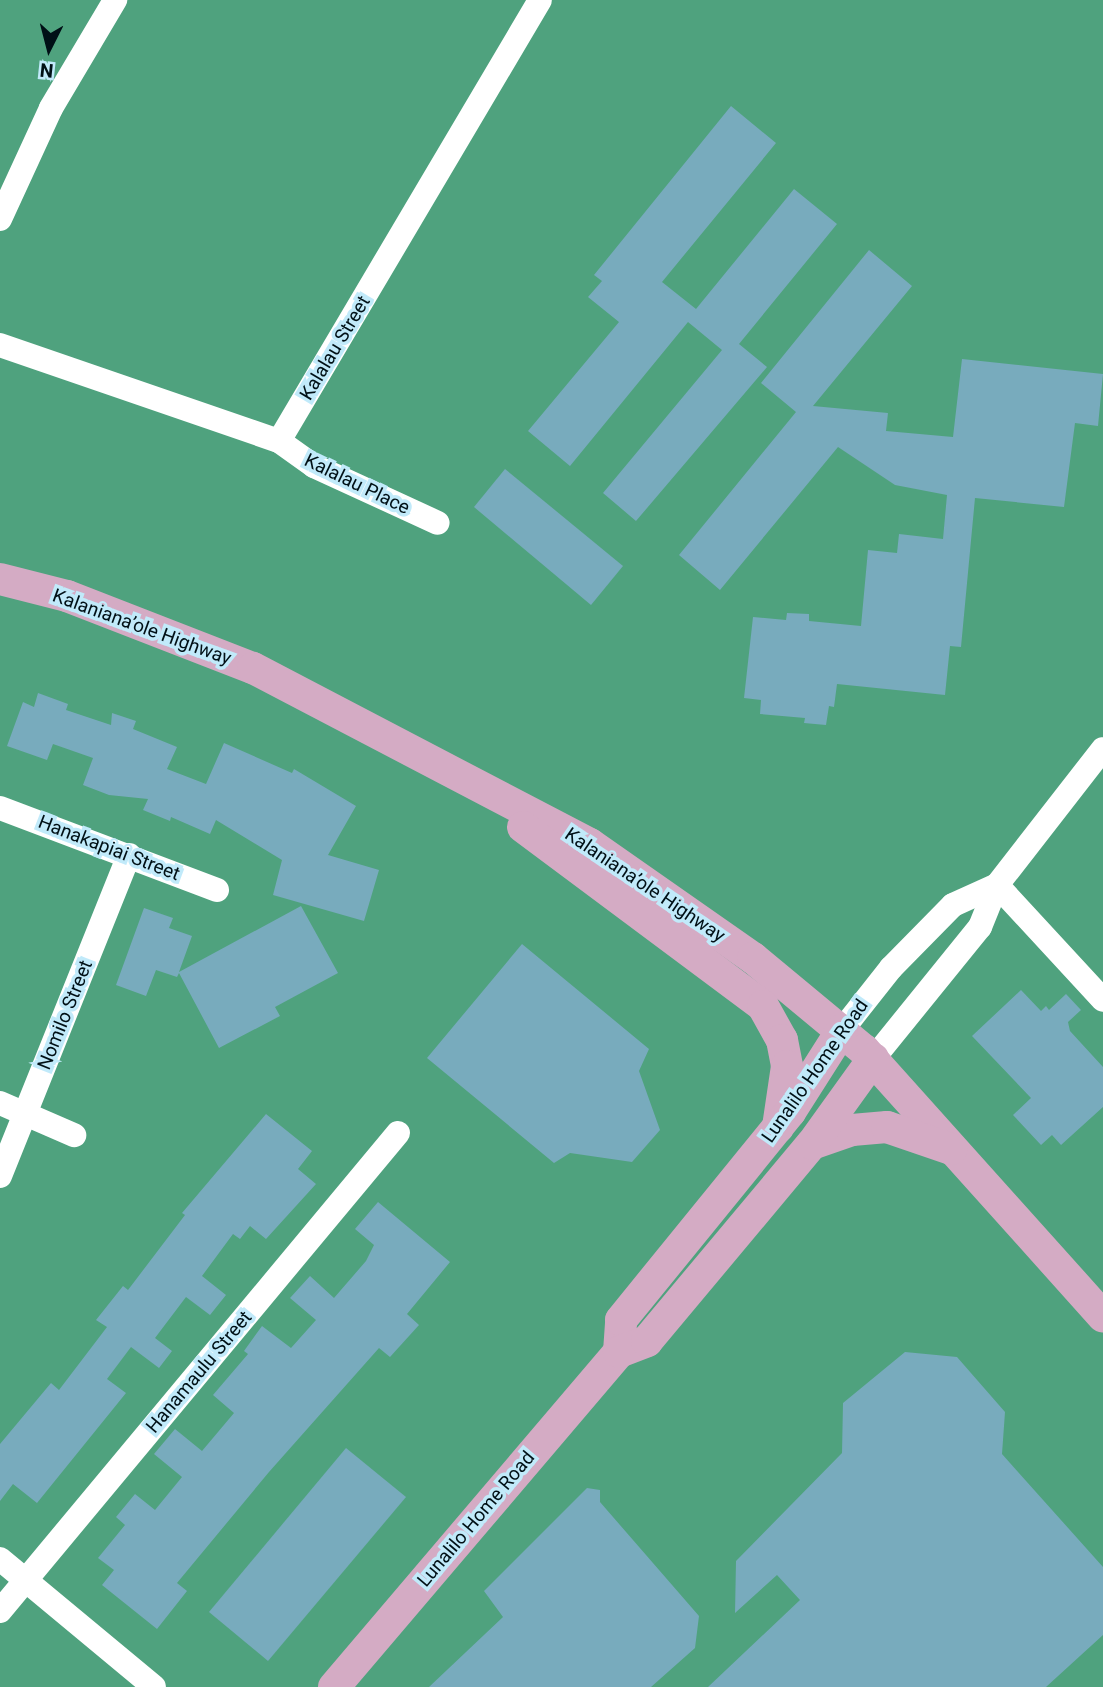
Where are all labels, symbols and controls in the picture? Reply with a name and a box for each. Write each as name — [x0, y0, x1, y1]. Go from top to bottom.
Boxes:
north arrow — [14, 14, 84, 84]
text: N — [39, 58, 55, 83]
street label: Kalalau Street — [295, 292, 375, 404]
street label: Kalalau Place — [301, 449, 413, 519]
street label: Kalaniana’ole Highway — [50, 584, 234, 670]
street label: Hanakapiai Street — [35, 811, 183, 885]
street label: Kalaniana’ole Highway — [560, 823, 730, 947]
street label: Nomilo Street — [33, 957, 97, 1073]
street label: Lunalilo Home Road — [757, 995, 873, 1147]
street label: Hanamaulu Street — [141, 1306, 257, 1438]
street label: Lunalilo Home Road — [413, 1447, 539, 1591]

